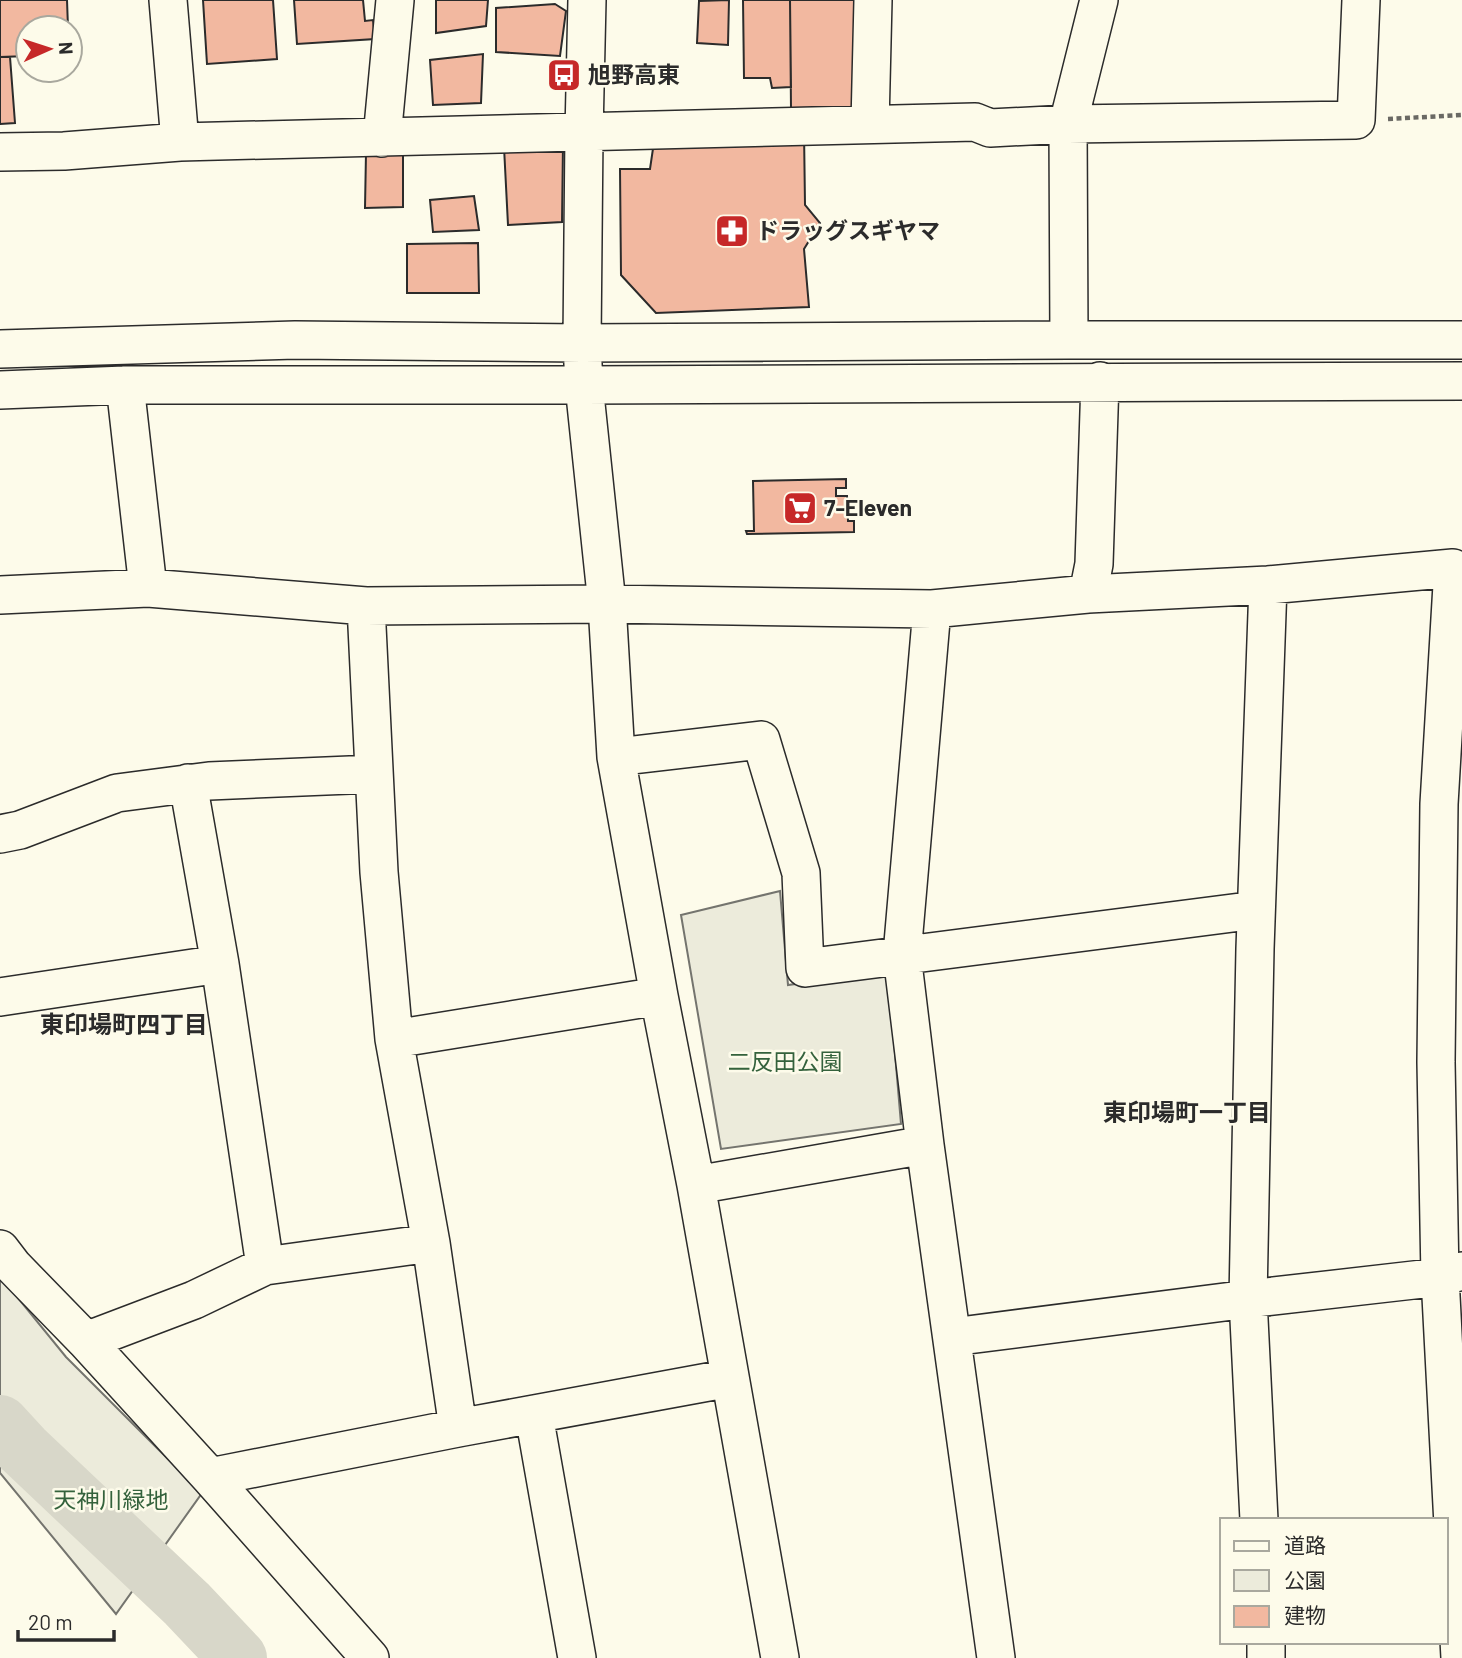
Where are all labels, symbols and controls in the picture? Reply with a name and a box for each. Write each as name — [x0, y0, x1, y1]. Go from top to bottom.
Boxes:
north arrow — [14, 14, 84, 84]
text: N — [55, 41, 78, 55]
bus stop icon: 旭野高東 — [545, 56, 583, 94]
place label: 旭野高東 — [588, 60, 680, 88]
pharmacy icon: ドラッグスギヤマ — [713, 212, 751, 250]
place label: ドラッグスギヤマ — [756, 216, 940, 244]
supermarket icon: 7-Eleven — [781, 489, 819, 527]
place label: 7-Eleven — [824, 493, 912, 521]
district label: 東印場町四丁目 — [40, 1009, 208, 1038]
park label: 二反田公園 — [728, 1047, 843, 1075]
district label: 東印場町一丁目 — [1103, 1097, 1271, 1126]
park label: 天神川緑地 — [54, 1485, 169, 1513]
legend — [1220, 1518, 1448, 1644]
text: 道路 — [1284, 1532, 1326, 1557]
text: 公園 — [1284, 1567, 1326, 1592]
scale bar — [18, 1598, 114, 1642]
text: 建物 — [1284, 1602, 1326, 1627]
text: 20 m — [28, 1609, 73, 1634]

